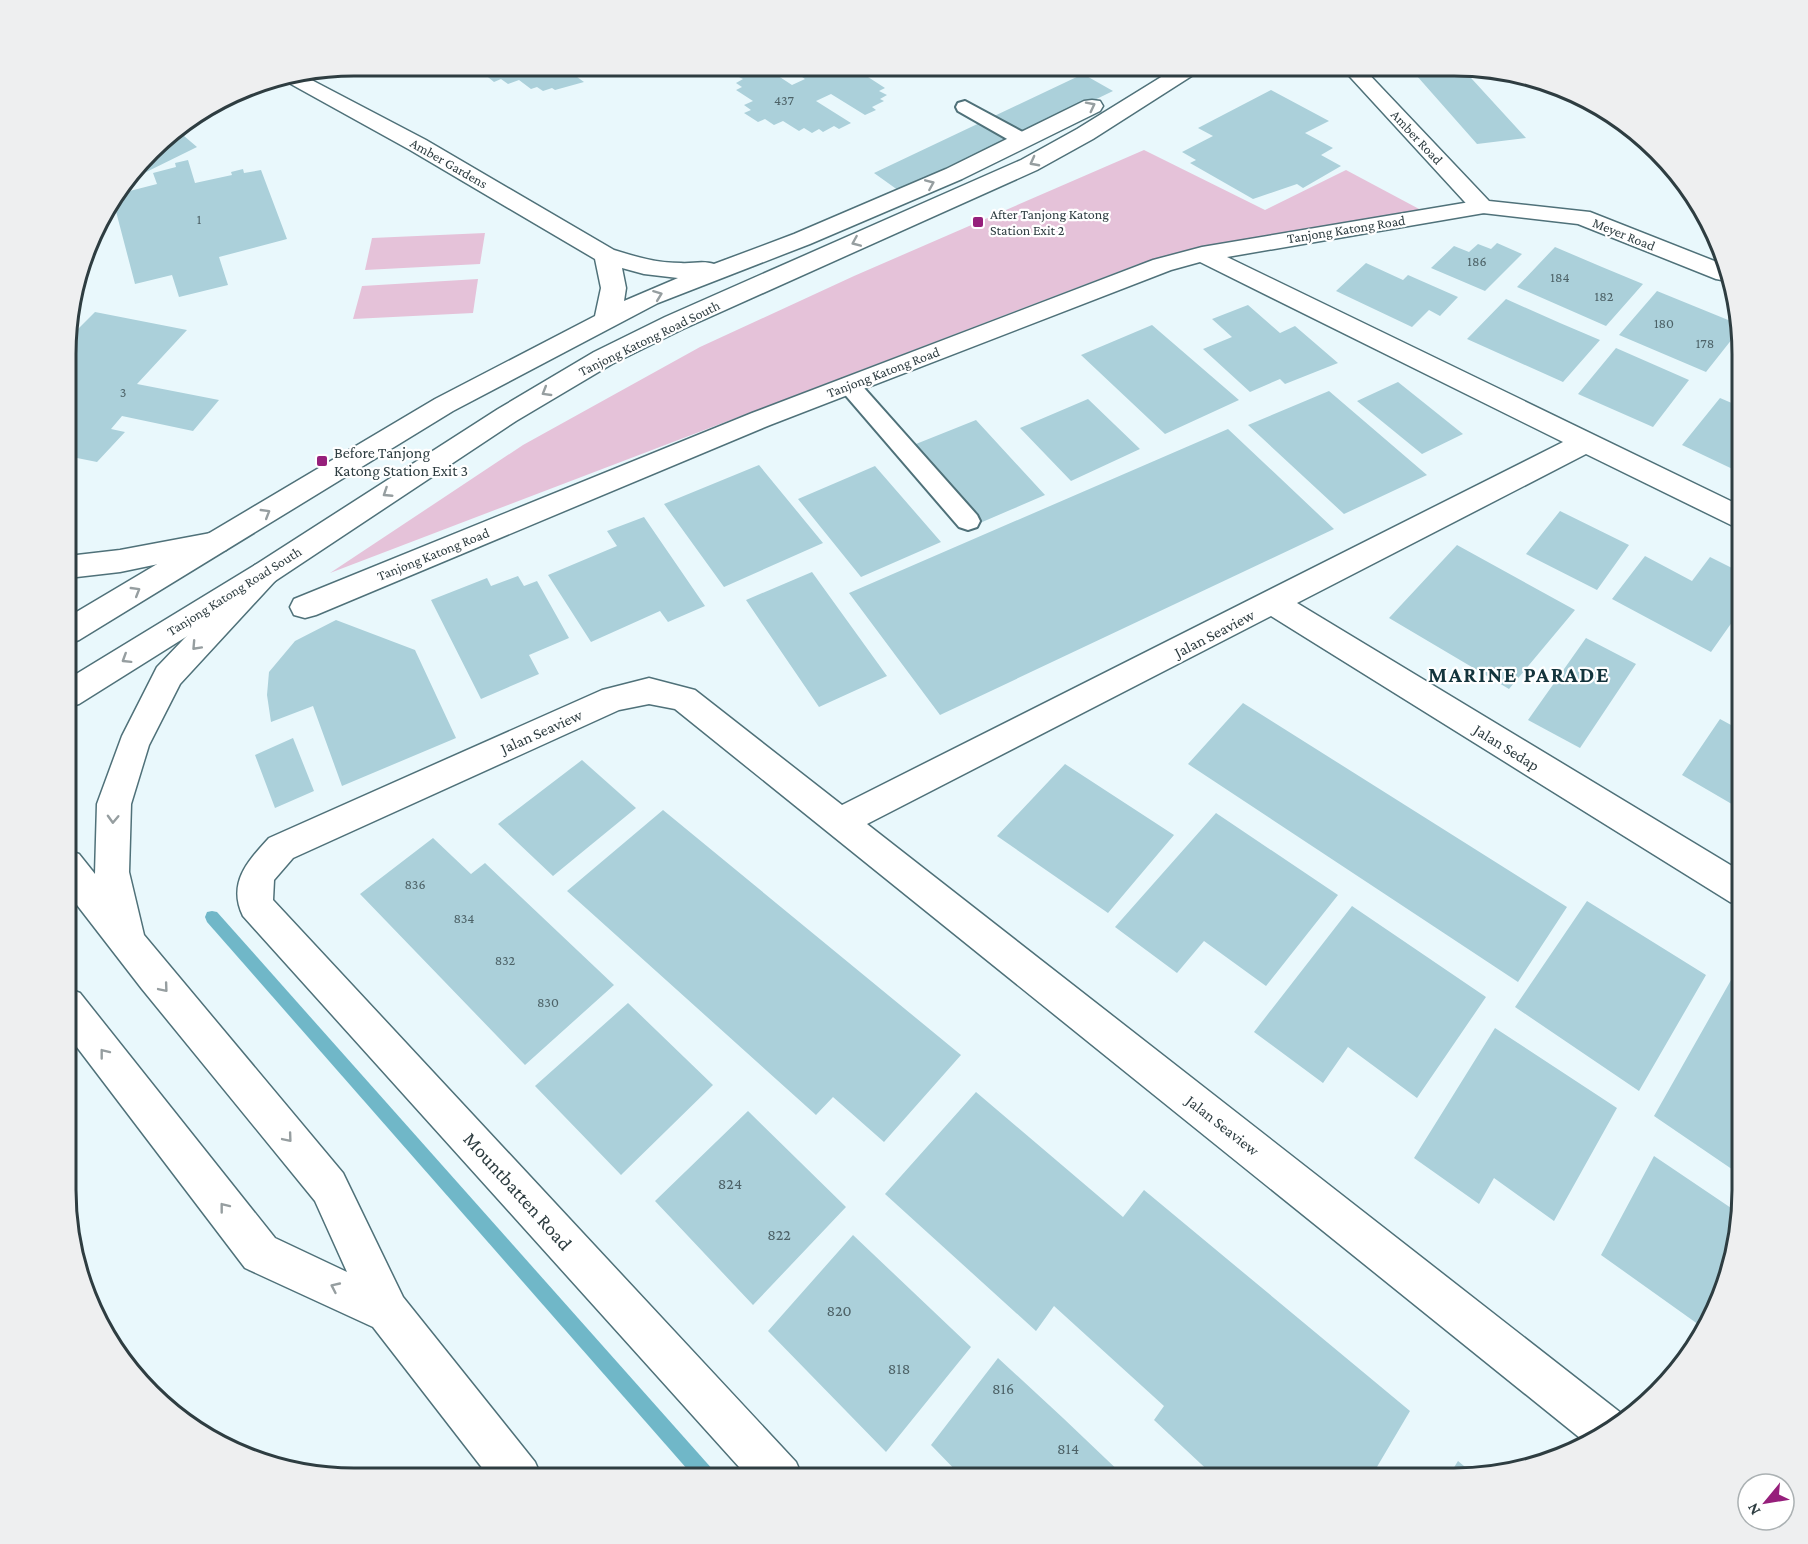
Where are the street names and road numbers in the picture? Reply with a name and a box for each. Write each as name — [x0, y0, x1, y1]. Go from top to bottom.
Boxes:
street label: Amber Road — [1388, 106, 1447, 168]
street label: Amber Gardens — [407, 134, 491, 192]
street label: Tanjong Katong Road — [1286, 212, 1407, 247]
street label: Meyer Road — [1590, 214, 1658, 254]
street label: Tanjong Katong Road South — [576, 297, 723, 380]
street label: Tanjong Katong Road — [824, 343, 943, 402]
street label: Tanjong Katong Road — [375, 524, 492, 585]
street label: Tanjong Katong Road South — [164, 543, 305, 640]
street label: Jalan Seaview — [1170, 606, 1258, 663]
street label: Jalan Seaview — [496, 706, 585, 759]
street label: Jalan Sedap — [1469, 720, 1543, 775]
street label: Jalan Seaview — [1181, 1091, 1263, 1160]
street label: Mountbatten Road — [459, 1128, 577, 1255]

